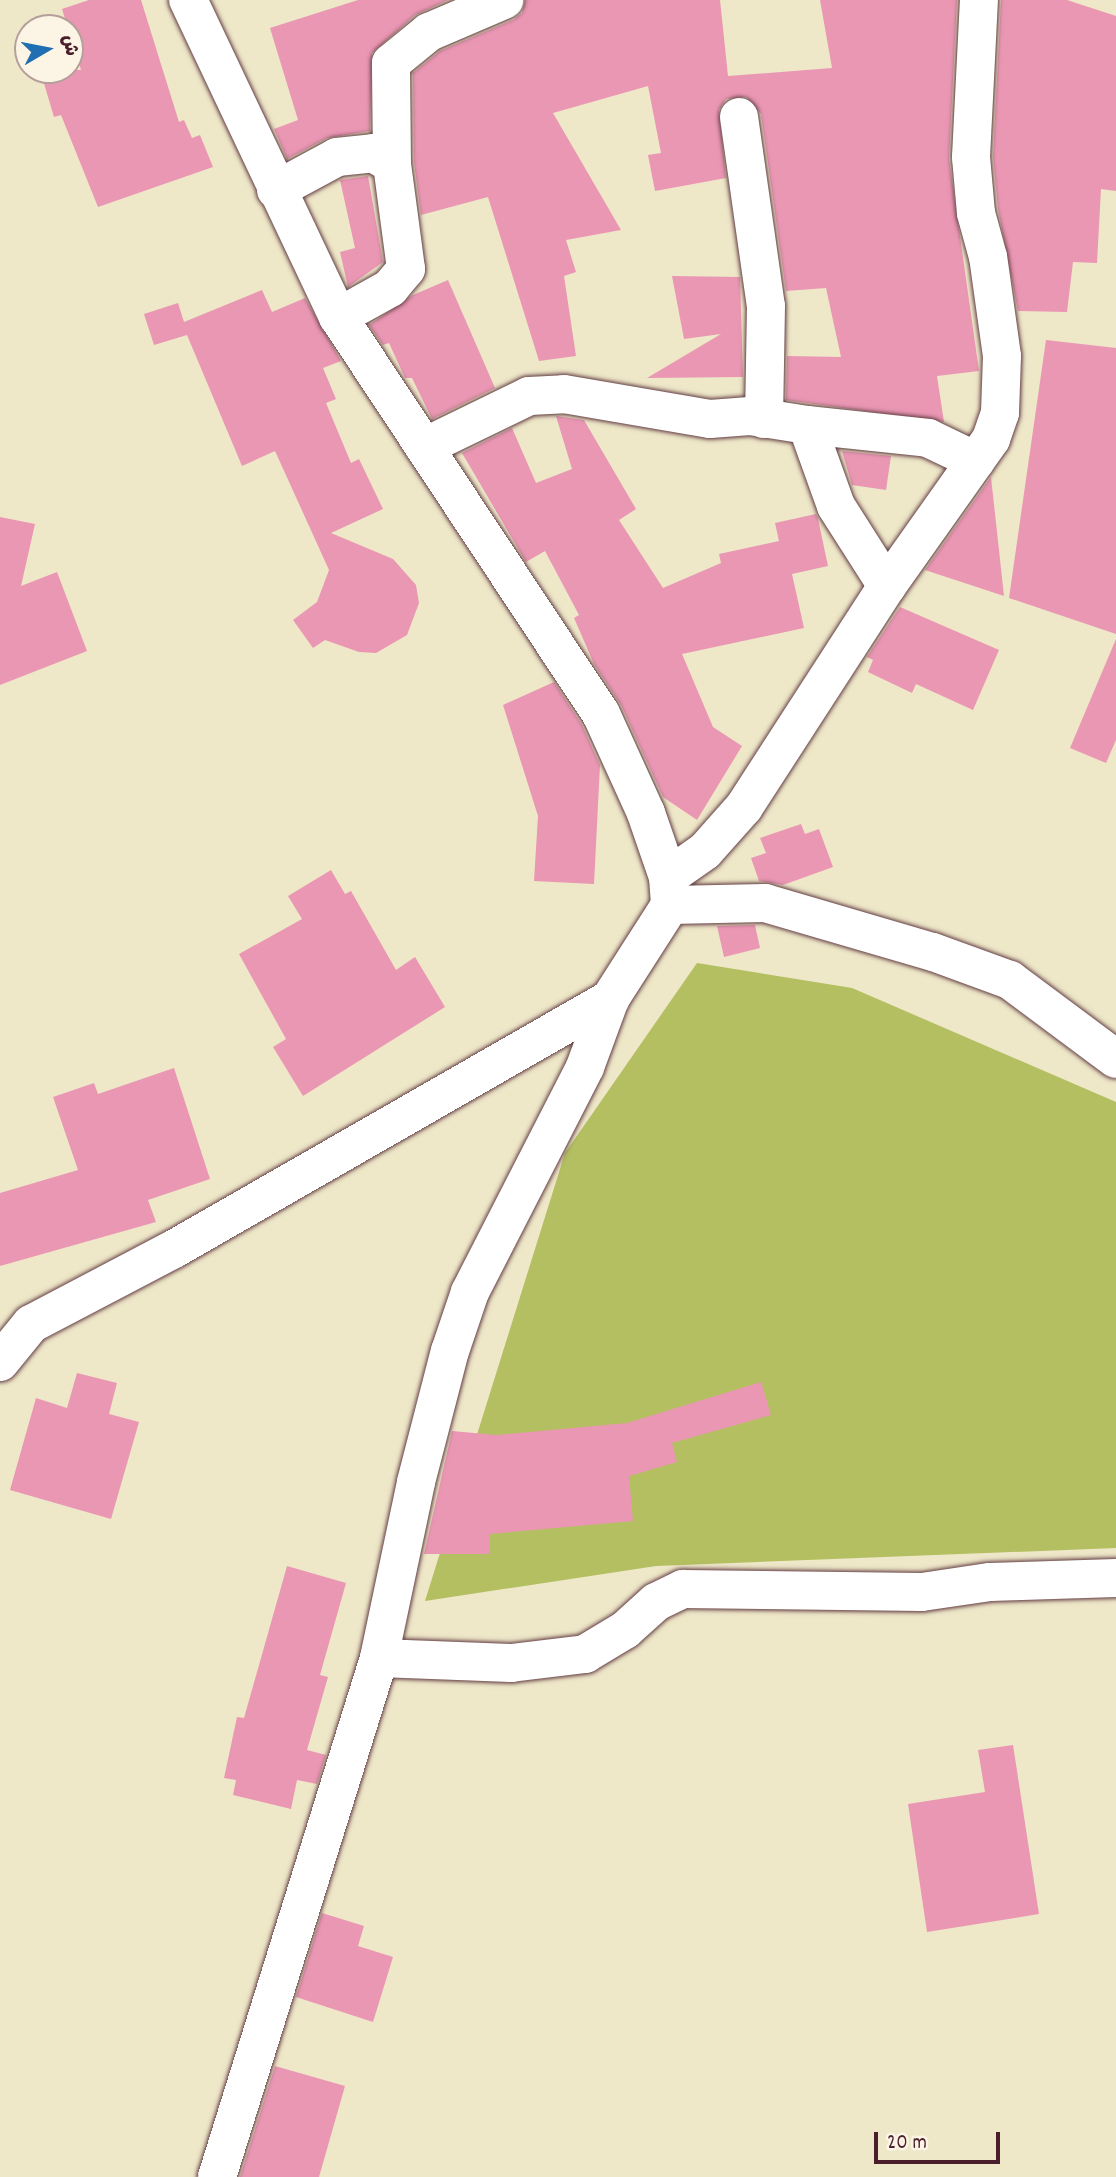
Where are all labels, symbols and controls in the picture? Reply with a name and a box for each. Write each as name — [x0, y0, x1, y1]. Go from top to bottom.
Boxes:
north arrow — [14, 14, 84, 84]
text: ش — [53, 33, 83, 58]
scale bar — [878, 2118, 1004, 2162]
text: 20 m — [887, 2129, 927, 2159]

